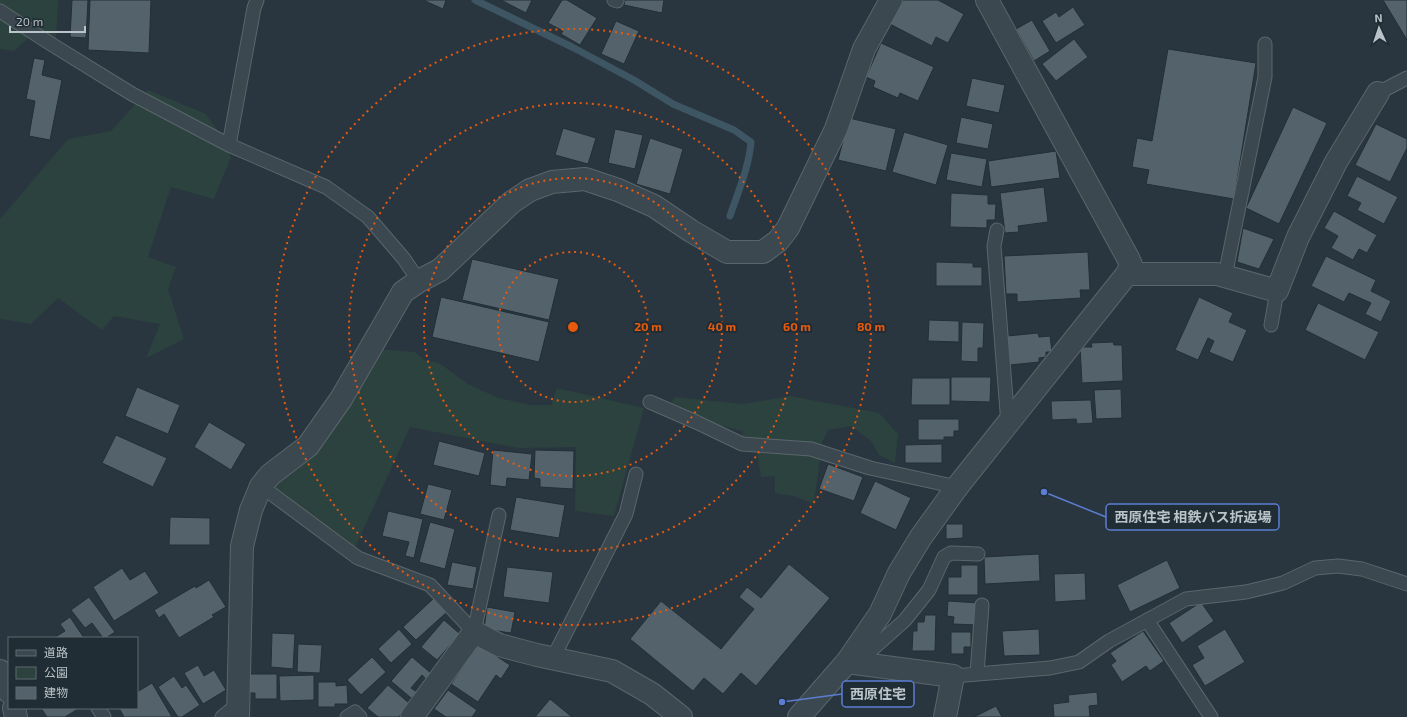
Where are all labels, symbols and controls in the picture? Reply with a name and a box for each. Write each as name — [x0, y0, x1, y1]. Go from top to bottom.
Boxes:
scale bar — [10, 8, 85, 34]
north arrow — [1359, 8, 1399, 48]
text: N — [1374, 11, 1383, 24]
text: 20 m — [16, 14, 43, 28]
text: 20 m — [634, 319, 662, 333]
text: 40 m — [708, 319, 736, 333]
text: 60 m — [783, 319, 811, 333]
text: 80 m — [857, 319, 885, 333]
centre of rings — [566, 320, 580, 334]
callout: 西原住宅 相鉄バス折返場 — [1106, 504, 1279, 530]
text: 西原住宅 相鉄バス折返場 — [1114, 508, 1272, 525]
legend — [8, 637, 138, 709]
text: 道路 — [44, 645, 68, 659]
text: 公園 — [44, 665, 68, 679]
callout: 西原住宅 — [842, 681, 914, 707]
text: 建物 — [44, 685, 68, 699]
text: 西原住宅 — [850, 685, 906, 702]

